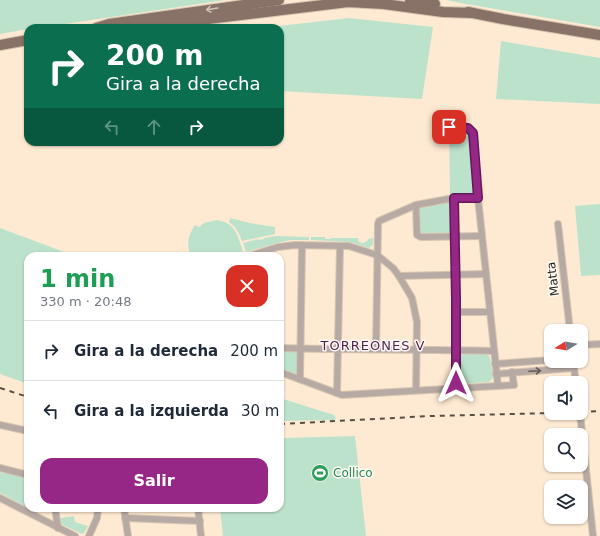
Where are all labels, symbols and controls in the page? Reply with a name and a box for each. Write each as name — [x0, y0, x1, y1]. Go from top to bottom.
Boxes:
one-way arrow — [206, 6, 219, 14]
text: 200 m — [106, 39, 203, 72]
icon: right — [40, 40, 92, 92]
text: Gira a la derecha — [106, 73, 261, 94]
pin — [432, 110, 466, 144]
icon: left — [101, 116, 123, 138]
icon: ahead — [143, 116, 165, 138]
icon: right — [185, 116, 207, 138]
icon: arrive — [438, 116, 460, 138]
street label: Matta — [544, 261, 562, 297]
text: 1 min — [40, 265, 115, 293]
button: close — [226, 265, 268, 307]
text: 330 m · 20:48 — [40, 294, 131, 309]
north arrow — [544, 324, 588, 368]
map controls — [544, 324, 588, 524]
district label: TORREONES V — [320, 338, 425, 353]
icon: right — [40, 340, 62, 362]
text: Gira a la derecha — [74, 342, 218, 360]
text: 200 m — [230, 342, 278, 360]
position arrow — [435, 362, 477, 404]
one-way arrow — [528, 367, 541, 374]
button: sound — [544, 376, 588, 420]
icon: left — [40, 400, 62, 422]
text: Gira a la izquierda — [74, 402, 229, 420]
text: 30 m — [241, 402, 279, 420]
button: search — [544, 428, 588, 472]
button: Salir — [40, 458, 268, 504]
sports icon: Collico — [310, 463, 330, 483]
place label: Collico — [333, 466, 373, 480]
button: layers — [544, 480, 588, 524]

